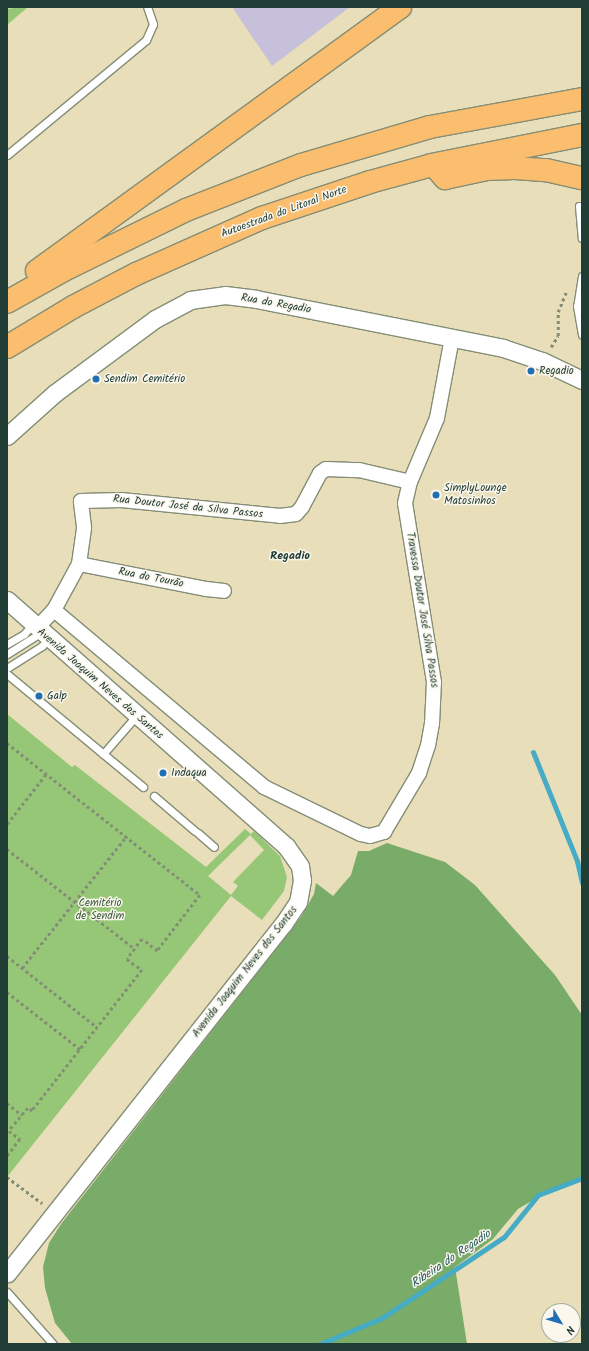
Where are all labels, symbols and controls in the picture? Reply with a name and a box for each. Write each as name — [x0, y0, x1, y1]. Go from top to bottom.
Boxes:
street label: Autoestrada do Litoral Norte — [219, 183, 349, 241]
street label: Rua do Regadio — [240, 291, 312, 317]
place label: Regadio — [539, 364, 574, 378]
marker: Regadio — [526, 366, 536, 376]
place label: Sendim Cemitério — [104, 372, 185, 386]
marker: Sendim Cemitério — [91, 374, 101, 384]
place label: SimplyLounge Matosinhos — [444, 482, 507, 508]
marker: SimplyLounge Matosinhos — [431, 490, 441, 500]
street label: Rua Doutor José da Silva Passos — [112, 493, 264, 521]
street label: Travessa Doutor José Silva Passos — [403, 531, 441, 689]
district label: Regadio — [270, 549, 310, 563]
street label: Rua do Tourão — [117, 565, 185, 591]
street label: Avenida Joaquim Neves dos Santos — [34, 626, 166, 742]
place label: Galp — [47, 689, 67, 703]
marker: Galp — [34, 691, 44, 701]
place label: Indaqua — [171, 766, 207, 780]
marker: Indaqua — [158, 768, 168, 778]
park label: Cemitério de Sendim — [76, 897, 124, 923]
street label: Avenida Joaquim Neves dos Santos — [190, 904, 300, 1040]
water label: Ribeira do Regadio — [408, 1227, 494, 1291]
north arrow — [541, 1303, 581, 1343]
text: N — [560, 1321, 579, 1338]

